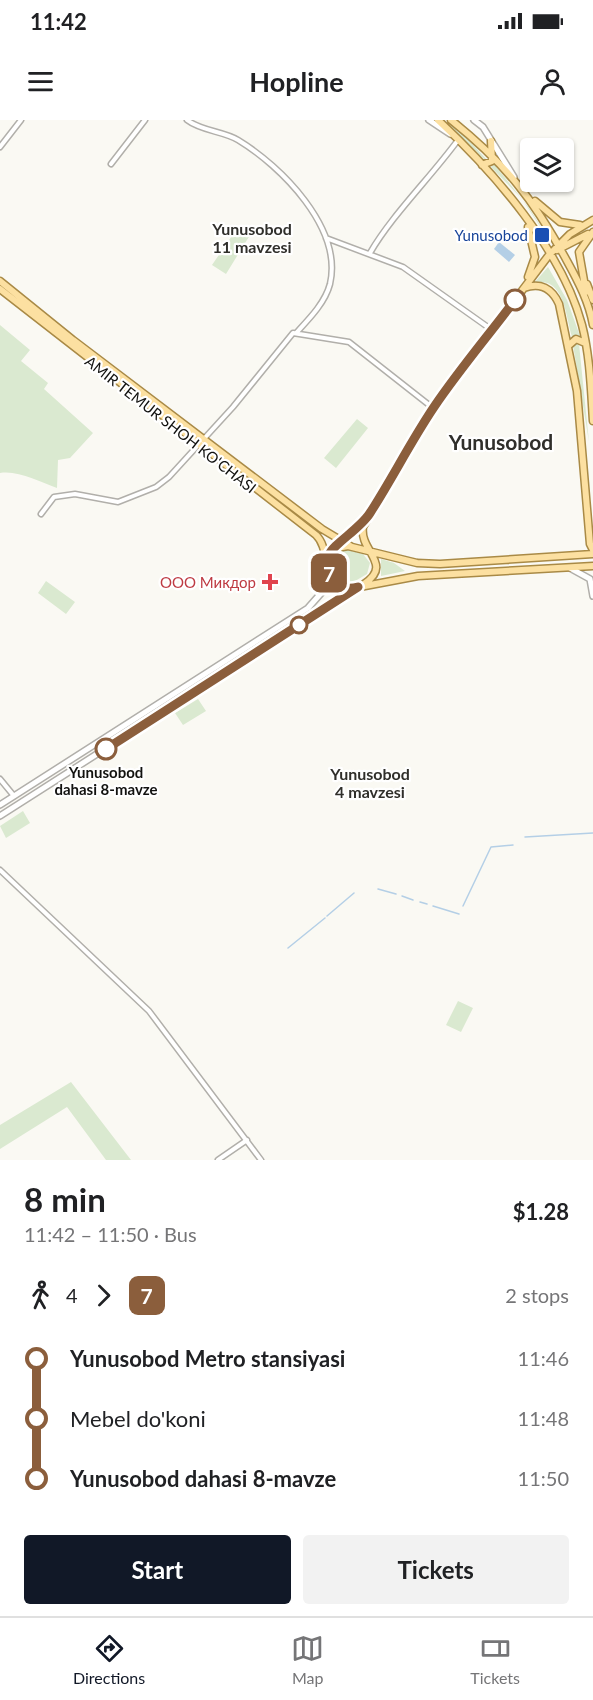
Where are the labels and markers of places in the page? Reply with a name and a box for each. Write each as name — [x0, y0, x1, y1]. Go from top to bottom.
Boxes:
place label: Yunusobod — [455, 226, 528, 244]
marker: Yunusobod — [533, 226, 551, 244]
unlabelled marker — [504, 289, 526, 311]
place label: ООО Микдор — [160, 573, 256, 591]
marker: ООО Микдор — [261, 573, 279, 591]
unlabelled marker — [290, 616, 308, 634]
marker: Yunusobod dahasi 8-mavze — [95, 738, 117, 760]
place label: Yunusobod dahasi 8-mavze — [54, 763, 158, 798]

